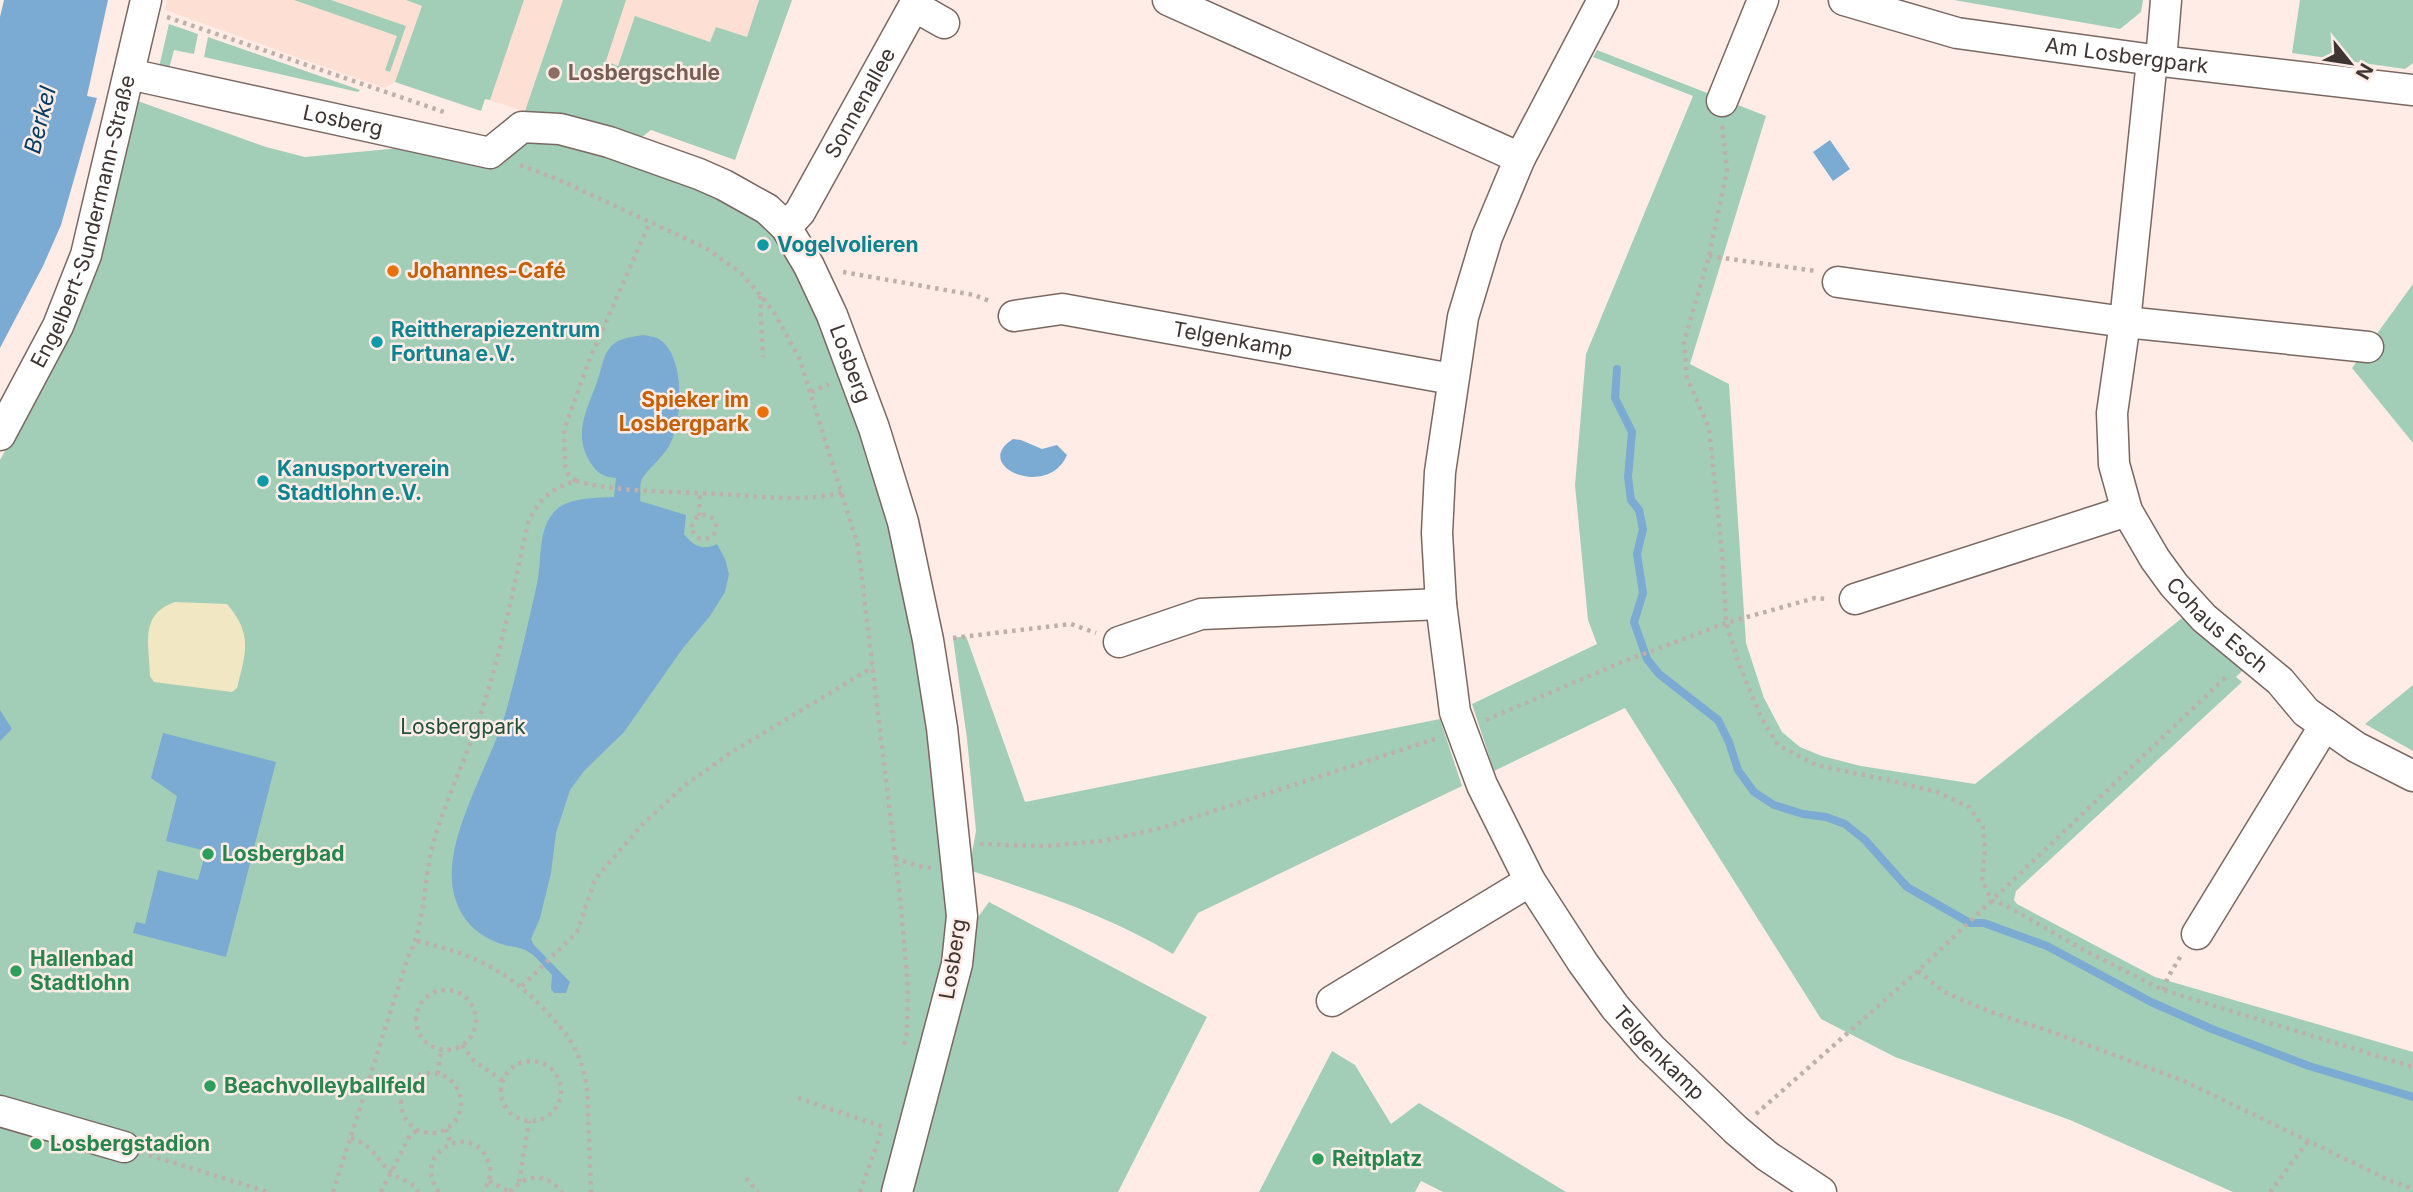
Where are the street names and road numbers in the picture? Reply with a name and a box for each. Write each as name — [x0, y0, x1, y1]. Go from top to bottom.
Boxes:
street label: Am Losbergpark — [2044, 32, 2210, 78]
street label: Sonnenallee — [819, 43, 900, 162]
street label: Engelbert-Sundermann-Straße — [25, 73, 140, 372]
street label: Losberg — [301, 99, 385, 141]
street label: Telgenkamp — [1171, 316, 1295, 362]
street label: Losberg — [825, 321, 876, 406]
street label: Cohaus Esch — [2161, 572, 2273, 678]
street label: Losberg — [934, 917, 971, 1001]
street label: Telgenkamp — [1608, 1000, 1710, 1105]

